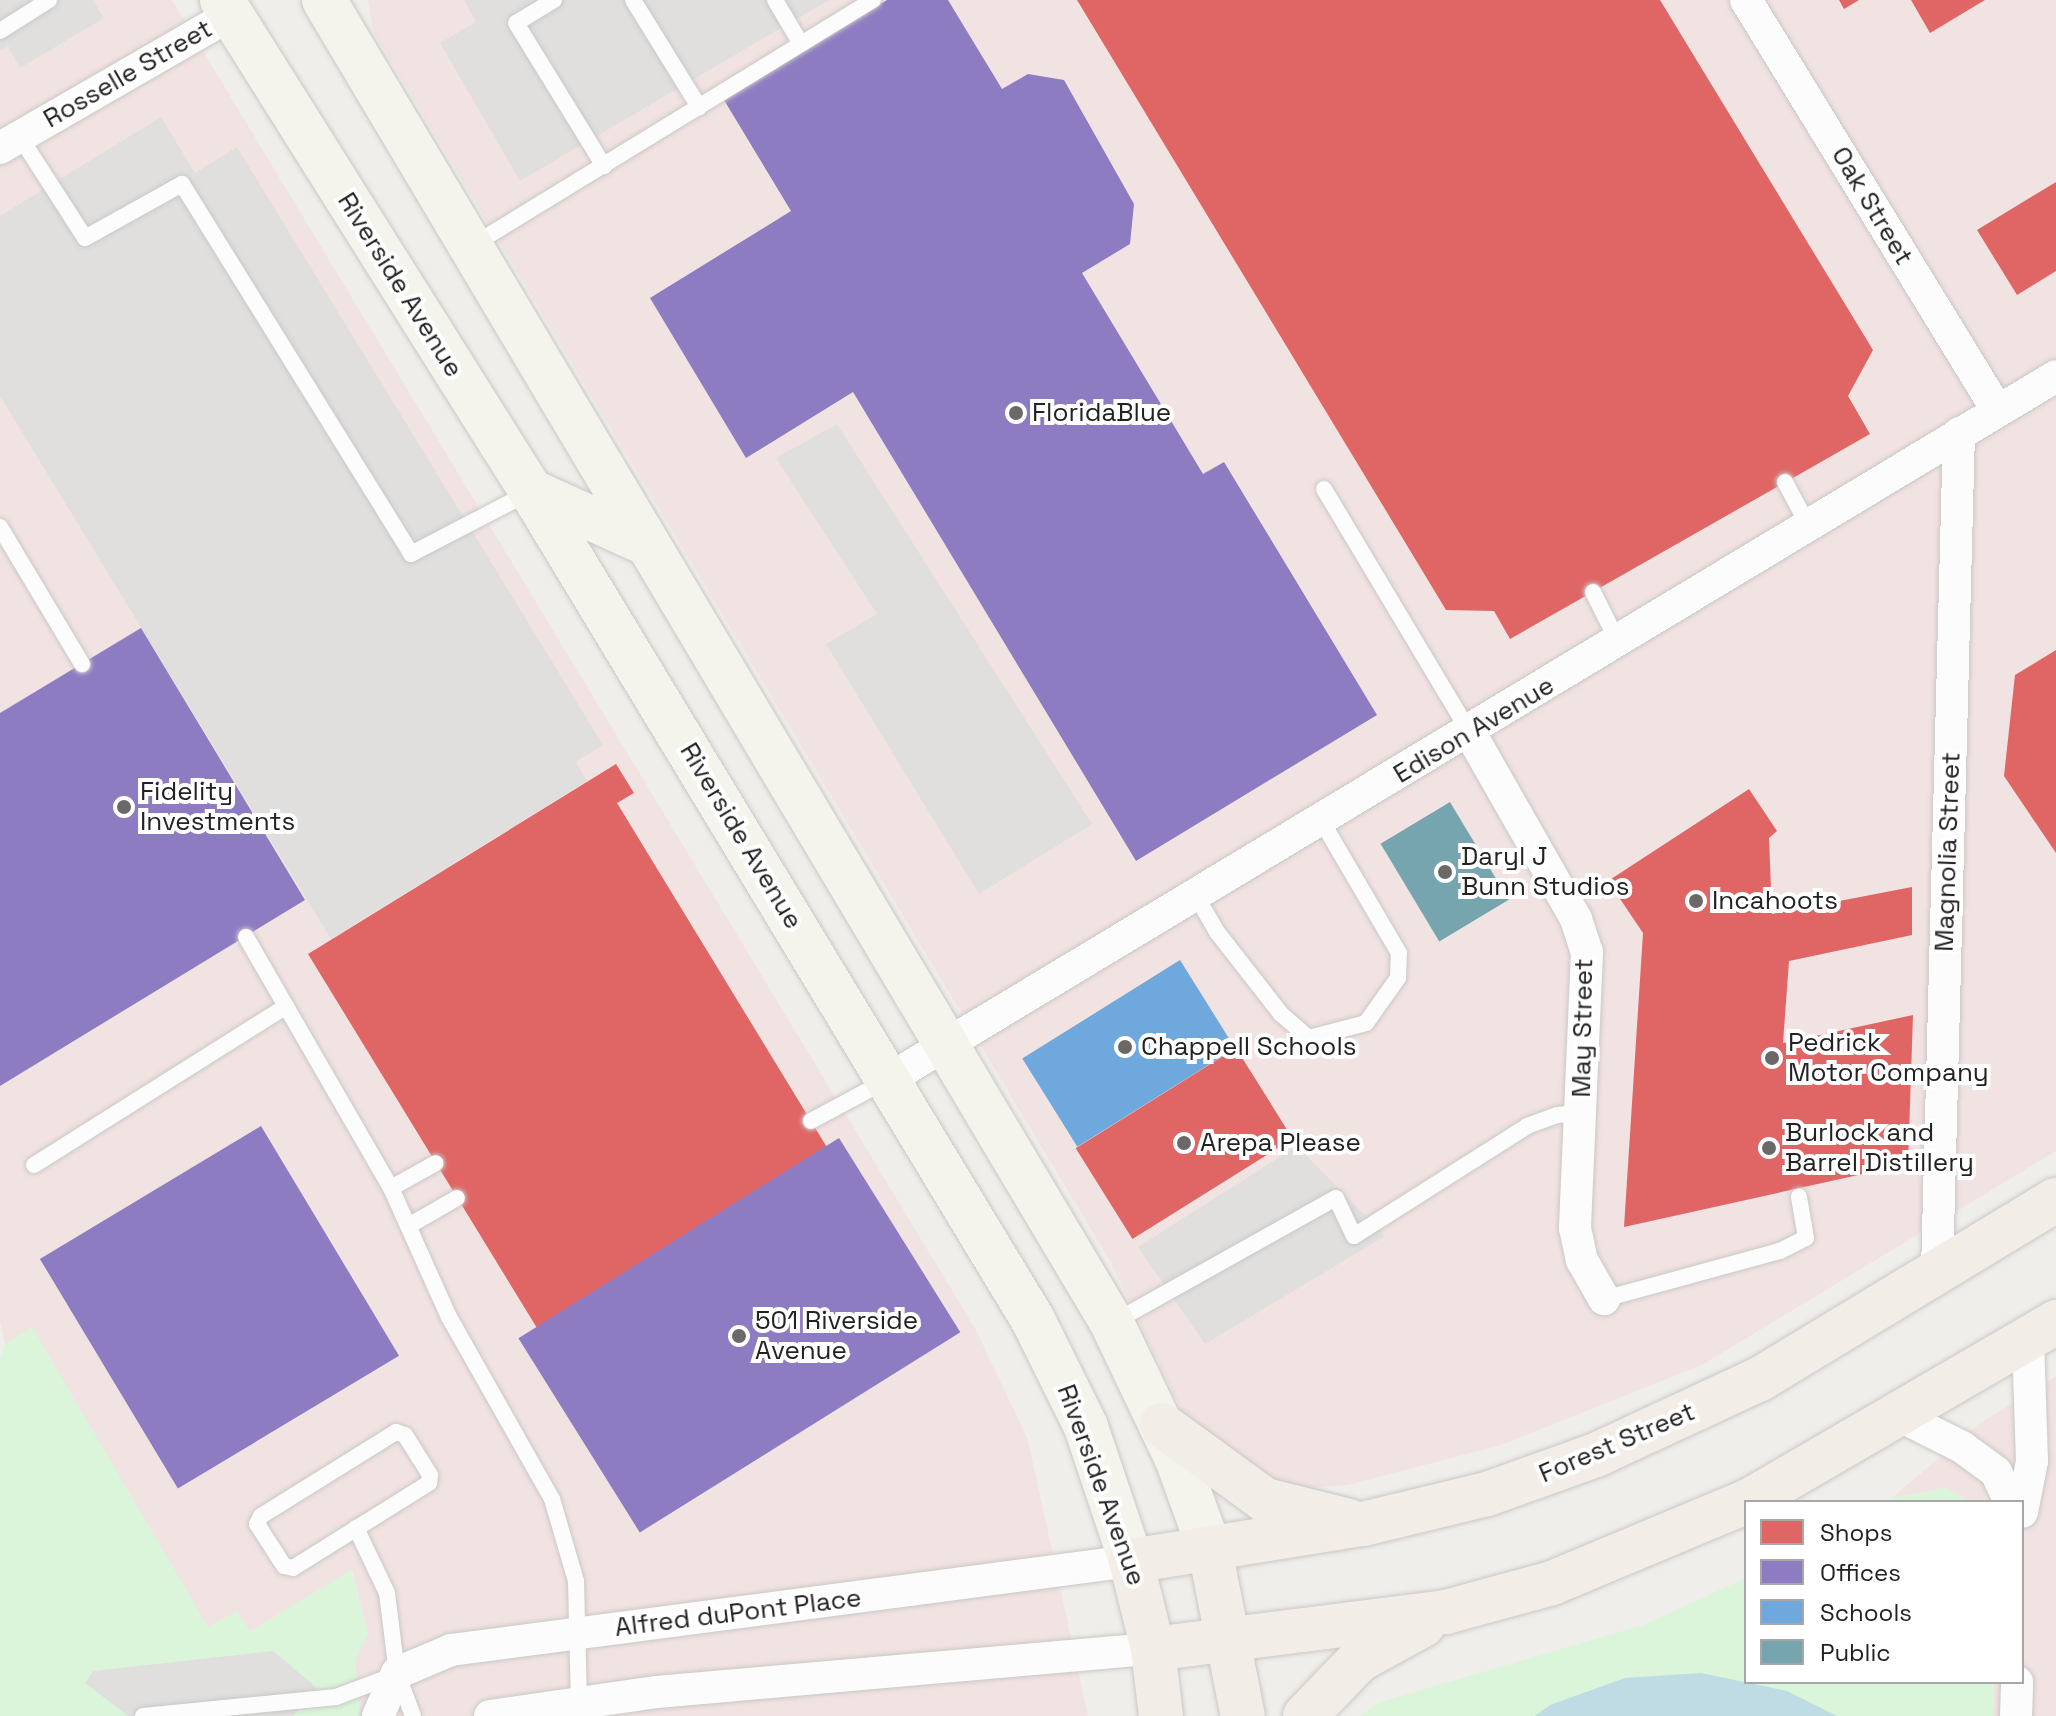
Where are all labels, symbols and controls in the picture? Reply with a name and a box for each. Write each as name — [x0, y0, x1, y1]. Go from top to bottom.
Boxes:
street label: Rosselle Street — [38, 13, 218, 135]
street label: Oak Street — [1825, 141, 1919, 271]
street label: Riverside Avenue — [331, 187, 469, 383]
place label: FloridaBlue — [1032, 397, 1171, 429]
marker: FloridaBlue — [1007, 404, 1025, 422]
street label: Edison Avenue — [1388, 670, 1560, 790]
street label: Riverside Avenue — [673, 737, 809, 935]
street label: Magnolia Street — [1929, 752, 1967, 952]
place label: Fidelity Investments — [140, 776, 295, 838]
marker: Fidelity Investments — [115, 798, 133, 816]
place label: Daryl J Bunn Studios — [1461, 841, 1629, 902]
marker: Daryl J Bunn Studios — [1436, 863, 1454, 881]
place label: Incahoots — [1712, 885, 1838, 917]
marker: Incahoots — [1687, 892, 1705, 910]
street label: May Street — [1566, 958, 1600, 1098]
place label: Pedrick Motor Company — [1788, 1027, 1989, 1088]
place label: Chappell Schools — [1141, 1031, 1357, 1063]
marker: Chappell Schools — [1116, 1038, 1134, 1056]
marker: Pedrick Motor Company — [1763, 1049, 1781, 1067]
place label: Burlock and Barrel Distillery — [1785, 1117, 1974, 1178]
place label: Arepa Please — [1200, 1127, 1361, 1159]
marker: Arepa Please — [1175, 1134, 1193, 1152]
marker: Burlock and Barrel Distillery — [1760, 1139, 1778, 1157]
place label: 501 Riverside Avenue — [755, 1305, 918, 1366]
marker: 501 Riverside Avenue — [730, 1327, 748, 1345]
street label: Riverside Avenue — [1050, 1380, 1152, 1590]
street label: Forest Street — [1534, 1396, 1700, 1490]
legend — [1744, 1500, 2024, 1684]
text: Shops — [1820, 1517, 1892, 1548]
text: Offices — [1820, 1557, 1901, 1588]
street label: Alfred duPont Place — [613, 1582, 863, 1644]
text: Schools — [1820, 1597, 1912, 1628]
text: Public — [1820, 1637, 1891, 1668]

